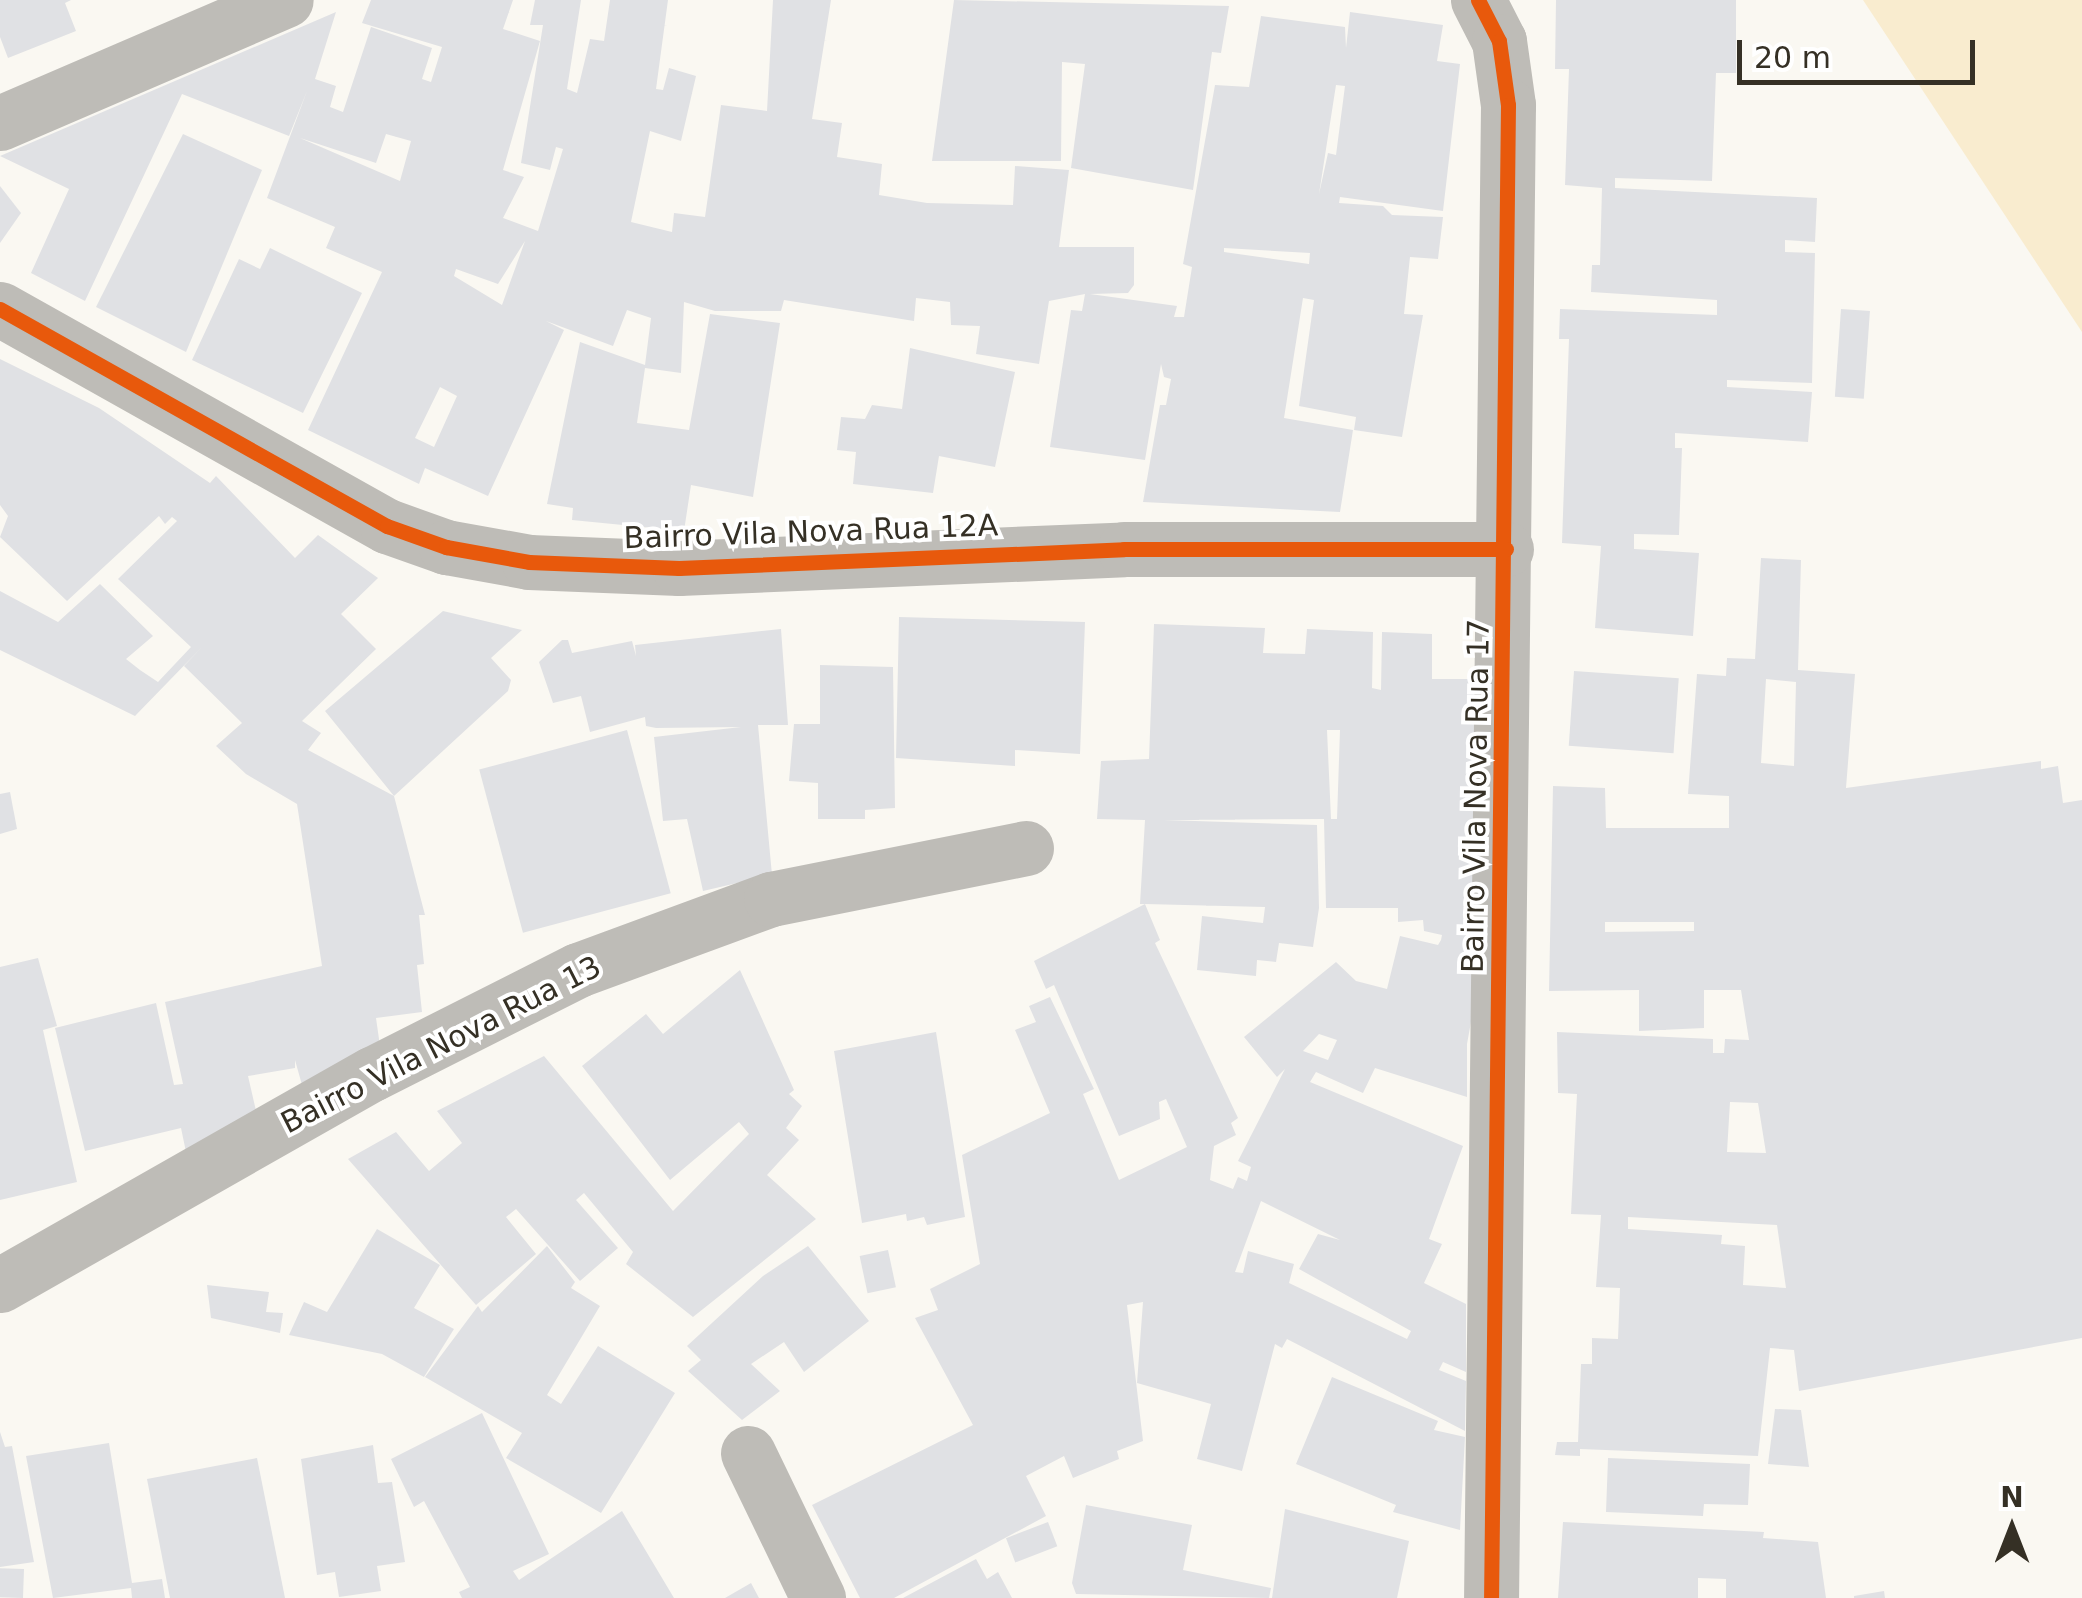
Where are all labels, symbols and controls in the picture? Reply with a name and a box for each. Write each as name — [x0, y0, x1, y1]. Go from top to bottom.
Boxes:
scale bar — [1742, 20, 1980, 82]
text: 20 m — [1754, 40, 1831, 75]
street label: Bairro Vila Nova Rua 12A — [623, 507, 999, 557]
street label: Bairro Vila Nova Rua 17 — [1455, 619, 1497, 973]
street label: Bairro Vila Nova Rua 13 — [275, 949, 607, 1141]
north arrow — [1962, 1478, 2062, 1578]
text: N — [2000, 1481, 2024, 1514]

